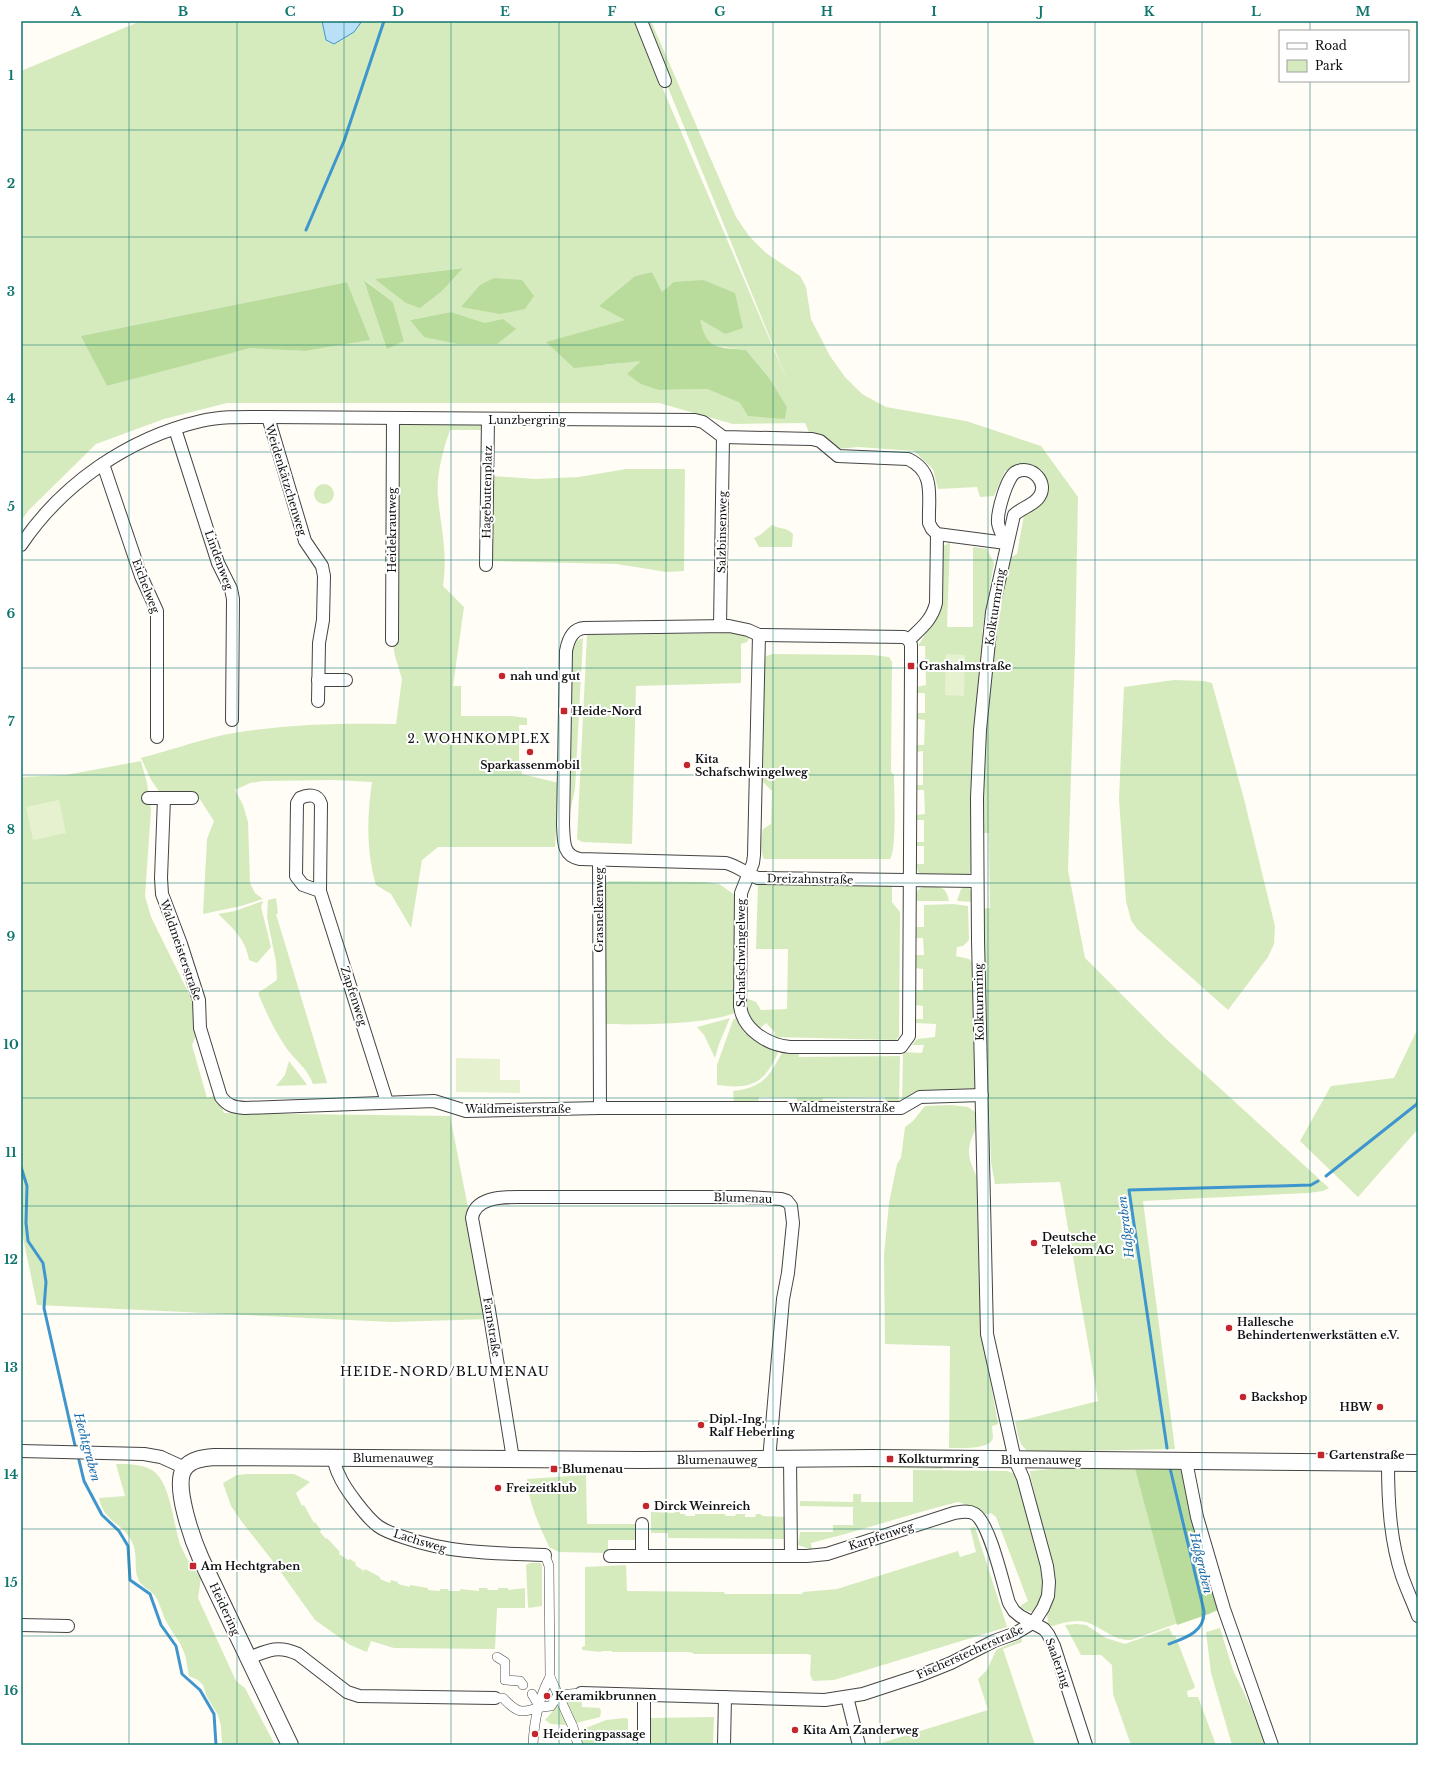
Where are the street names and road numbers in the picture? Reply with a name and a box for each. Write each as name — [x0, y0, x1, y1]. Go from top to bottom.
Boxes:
street label: Lunzbergring — [488, 413, 566, 427]
street label: Weidenkätzchenweg — [262, 422, 310, 538]
street label: Hagebuttenplatz — [479, 445, 495, 539]
street label: Heidekrautweg — [385, 487, 399, 573]
street label: Salzbinsenweg — [714, 490, 730, 573]
street label: Lindenweg — [202, 528, 236, 592]
street label: Eichelweg — [129, 557, 163, 616]
street label: Kolkturmring — [982, 567, 1008, 646]
street label: Grasnelkenweg — [592, 867, 606, 953]
street label: Dreizahnstraße — [767, 871, 853, 887]
street label: Waldmeisterstraße — [157, 897, 205, 1002]
street label: Schafschwingelweg — [734, 898, 748, 1007]
street label: Kolkturmring — [971, 963, 987, 1041]
street label: Zapfenweg — [338, 964, 370, 1028]
street label: Waldmeisterstraße — [788, 1101, 895, 1115]
street label: Waldmeisterstraße — [464, 1102, 571, 1116]
street label: Blumenau — [714, 1190, 773, 1206]
street label: Farnstraße — [480, 1296, 504, 1358]
street label: Blumenauweg — [353, 1451, 434, 1465]
street label: Blumenauweg — [677, 1453, 758, 1467]
street label: Blumenauweg — [1001, 1453, 1082, 1467]
street label: Karpfenweg — [847, 1519, 916, 1553]
street label: Lachsweg — [392, 1526, 449, 1556]
street label: Heidering — [207, 1580, 244, 1638]
street label: Fischerstecherstraße — [914, 1622, 1026, 1682]
street label: Saalering — [1042, 1636, 1074, 1690]

